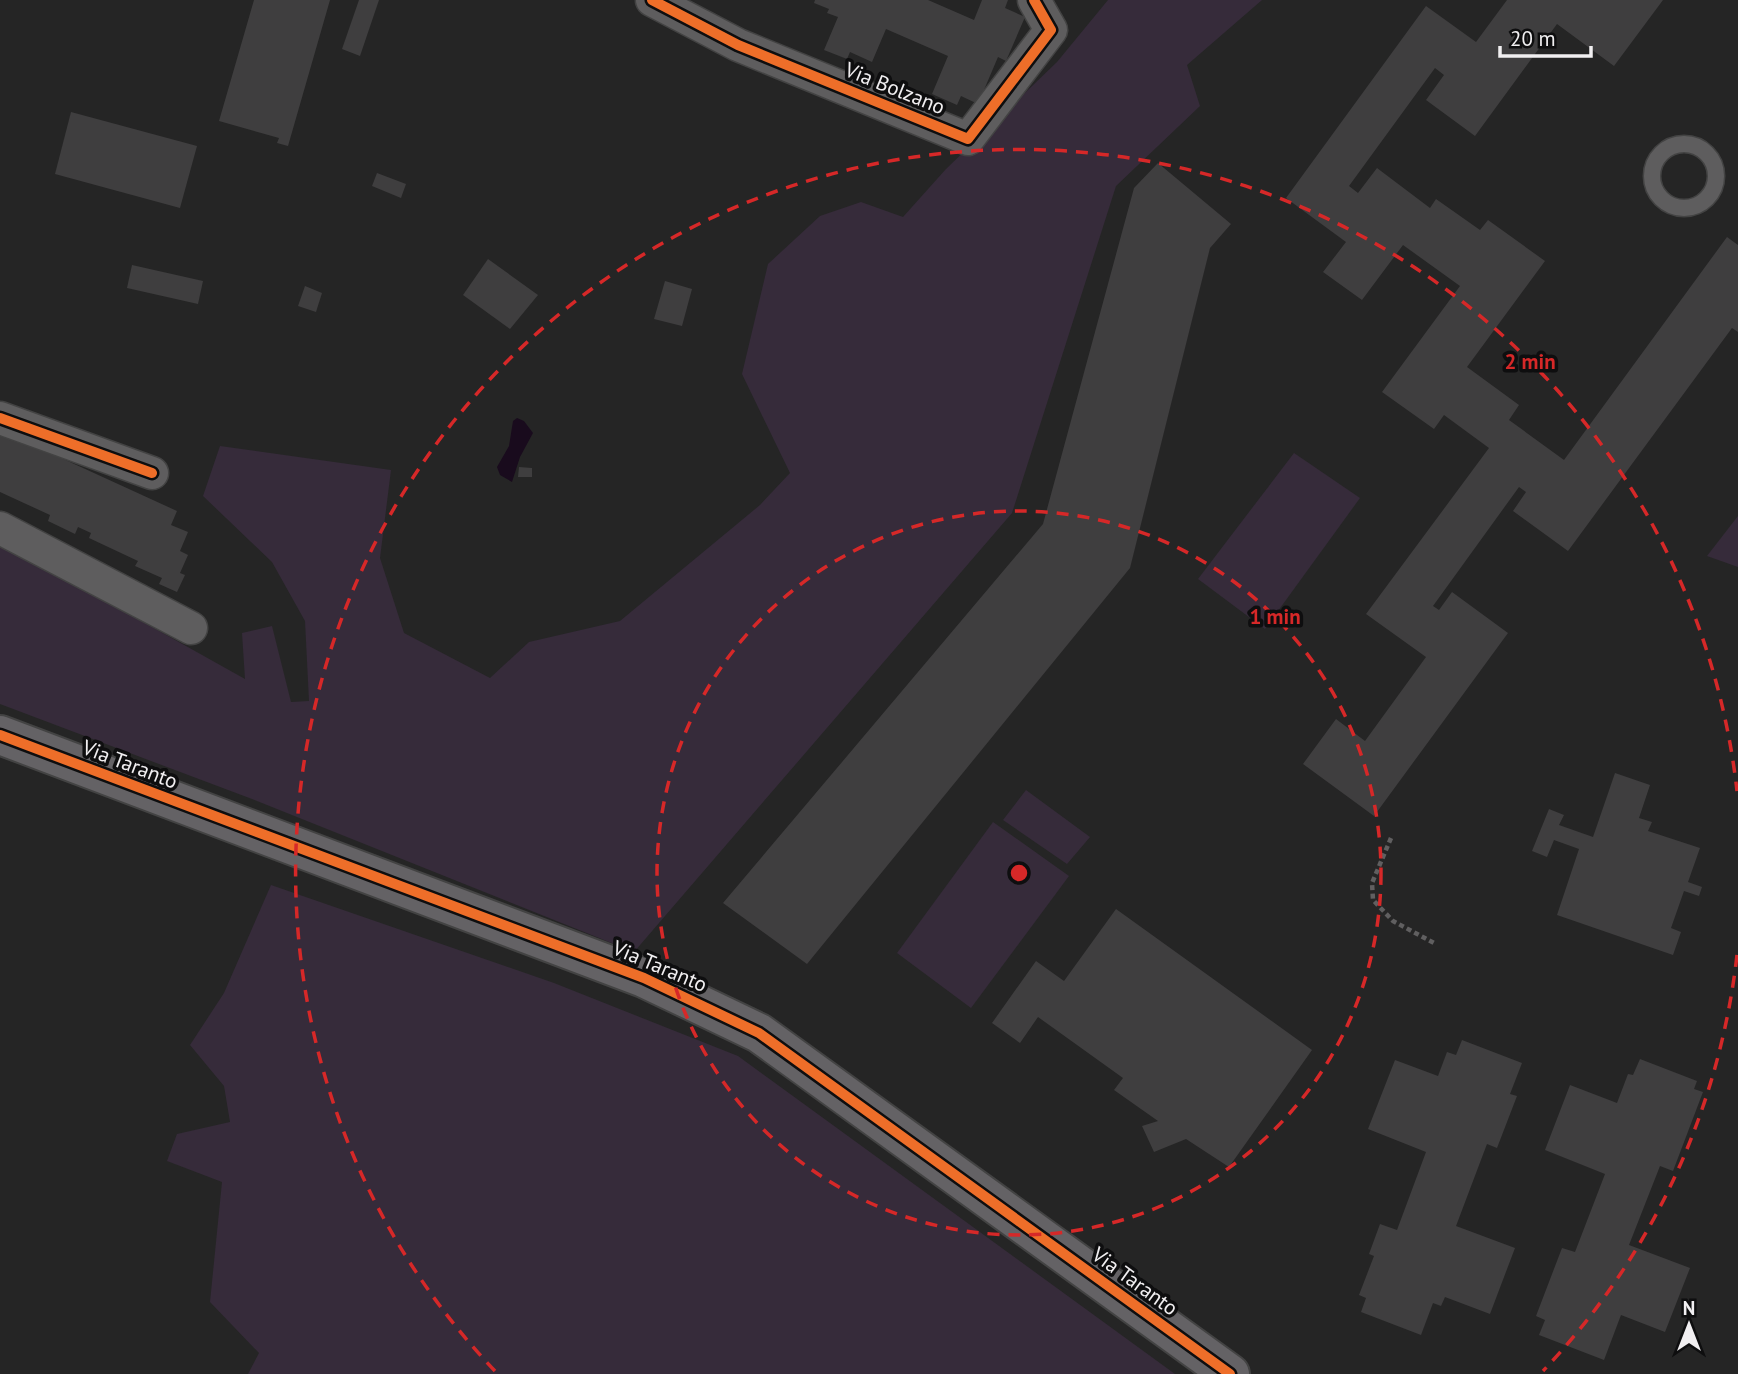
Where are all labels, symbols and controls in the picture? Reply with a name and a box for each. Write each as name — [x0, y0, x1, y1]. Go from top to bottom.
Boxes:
scale bar — [1500, 14, 1591, 58]
text: 20 m — [1510, 25, 1556, 52]
street label: Via Bolzano — [840, 55, 949, 120]
text: 2 min — [1504, 348, 1556, 375]
text: 1 min — [1249, 603, 1301, 630]
street label: Via Taranto — [78, 733, 182, 795]
centre of rings — [1007, 861, 1031, 885]
street label: Via Taranto — [608, 934, 711, 998]
street label: Via Taranto — [1086, 1240, 1183, 1321]
north arrow — [1654, 1290, 1724, 1360]
text: N — [1683, 1296, 1695, 1320]

